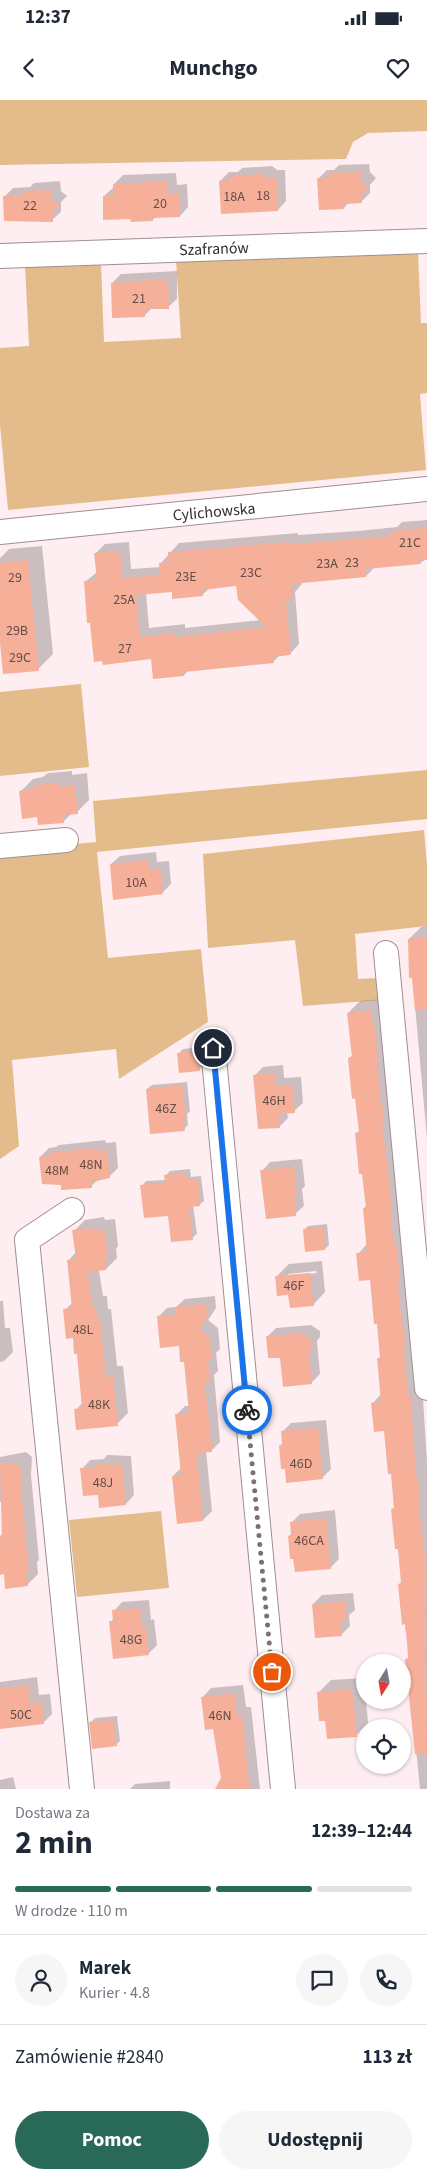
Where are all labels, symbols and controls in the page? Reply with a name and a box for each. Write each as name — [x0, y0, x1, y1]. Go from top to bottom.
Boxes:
text: 12:37 — [25, 4, 71, 31]
text: Munchgo — [169, 52, 258, 84]
icon: back — [15, 54, 43, 82]
icon: heart — [384, 54, 412, 82]
house number: 18 — [256, 186, 270, 206]
house number: 18A — [223, 187, 245, 207]
house number: 20 — [153, 194, 167, 214]
house number: 22 — [23, 196, 37, 216]
street label: Szafranów — [179, 237, 250, 261]
house number: 21 — [132, 289, 146, 309]
street label: Cylichowska — [172, 497, 256, 527]
house number: 21C — [399, 533, 421, 553]
house number: 23 — [345, 553, 359, 573]
house number: 23A — [316, 554, 338, 574]
house number: 23C — [240, 563, 262, 583]
house number: 23E — [175, 567, 197, 587]
house number: 29 — [8, 568, 22, 588]
house number: 25A — [113, 590, 135, 610]
house number: 29B — [6, 621, 28, 641]
house number: 27 — [118, 639, 132, 659]
house number: 29C — [9, 648, 31, 668]
house number: 10A — [125, 873, 147, 893]
pin — [192, 1027, 234, 1069]
icon: home — [199, 1034, 227, 1062]
house number: 46H — [262, 1091, 286, 1111]
house number: 46Z — [155, 1099, 177, 1119]
house number: 48N — [80, 1155, 102, 1175]
house number: 48M — [45, 1161, 69, 1181]
house number: 46F — [284, 1276, 304, 1296]
house number: 48L — [73, 1320, 94, 1340]
courier — [222, 1385, 272, 1435]
house number: 48K — [88, 1395, 111, 1415]
icon: bike — [233, 1396, 261, 1424]
house number: 46D — [290, 1454, 312, 1474]
house number: 48J — [93, 1473, 113, 1493]
house number: 46CA — [294, 1531, 324, 1551]
house number: 48G — [120, 1630, 142, 1650]
pin — [251, 1651, 293, 1693]
north arrow — [356, 1654, 411, 1709]
map controls — [356, 1654, 411, 1774]
icon: bag — [258, 1658, 286, 1686]
house number: 50C — [10, 1705, 32, 1725]
house number: 46N — [209, 1706, 231, 1726]
button: locate — [356, 1719, 411, 1774]
text: Dostawa za — [15, 1802, 90, 1824]
text: 12:39–12:44 — [311, 1818, 412, 1845]
text: 2 min — [15, 1820, 93, 1866]
text: W drodze · 110 m — [15, 1900, 128, 1922]
button: person — [15, 1954, 67, 2006]
button: chat — [296, 1954, 348, 2006]
button: phone — [360, 1954, 412, 2006]
text: Marek — [79, 1955, 131, 1982]
text: Kurier · 4.8 — [79, 1982, 150, 2004]
text: Zamówienie #2840 — [15, 2044, 164, 2071]
text: 113 zł — [363, 2044, 412, 2071]
button: Pomoc — [15, 2111, 209, 2169]
button: Udostępnij — [219, 2111, 412, 2169]

